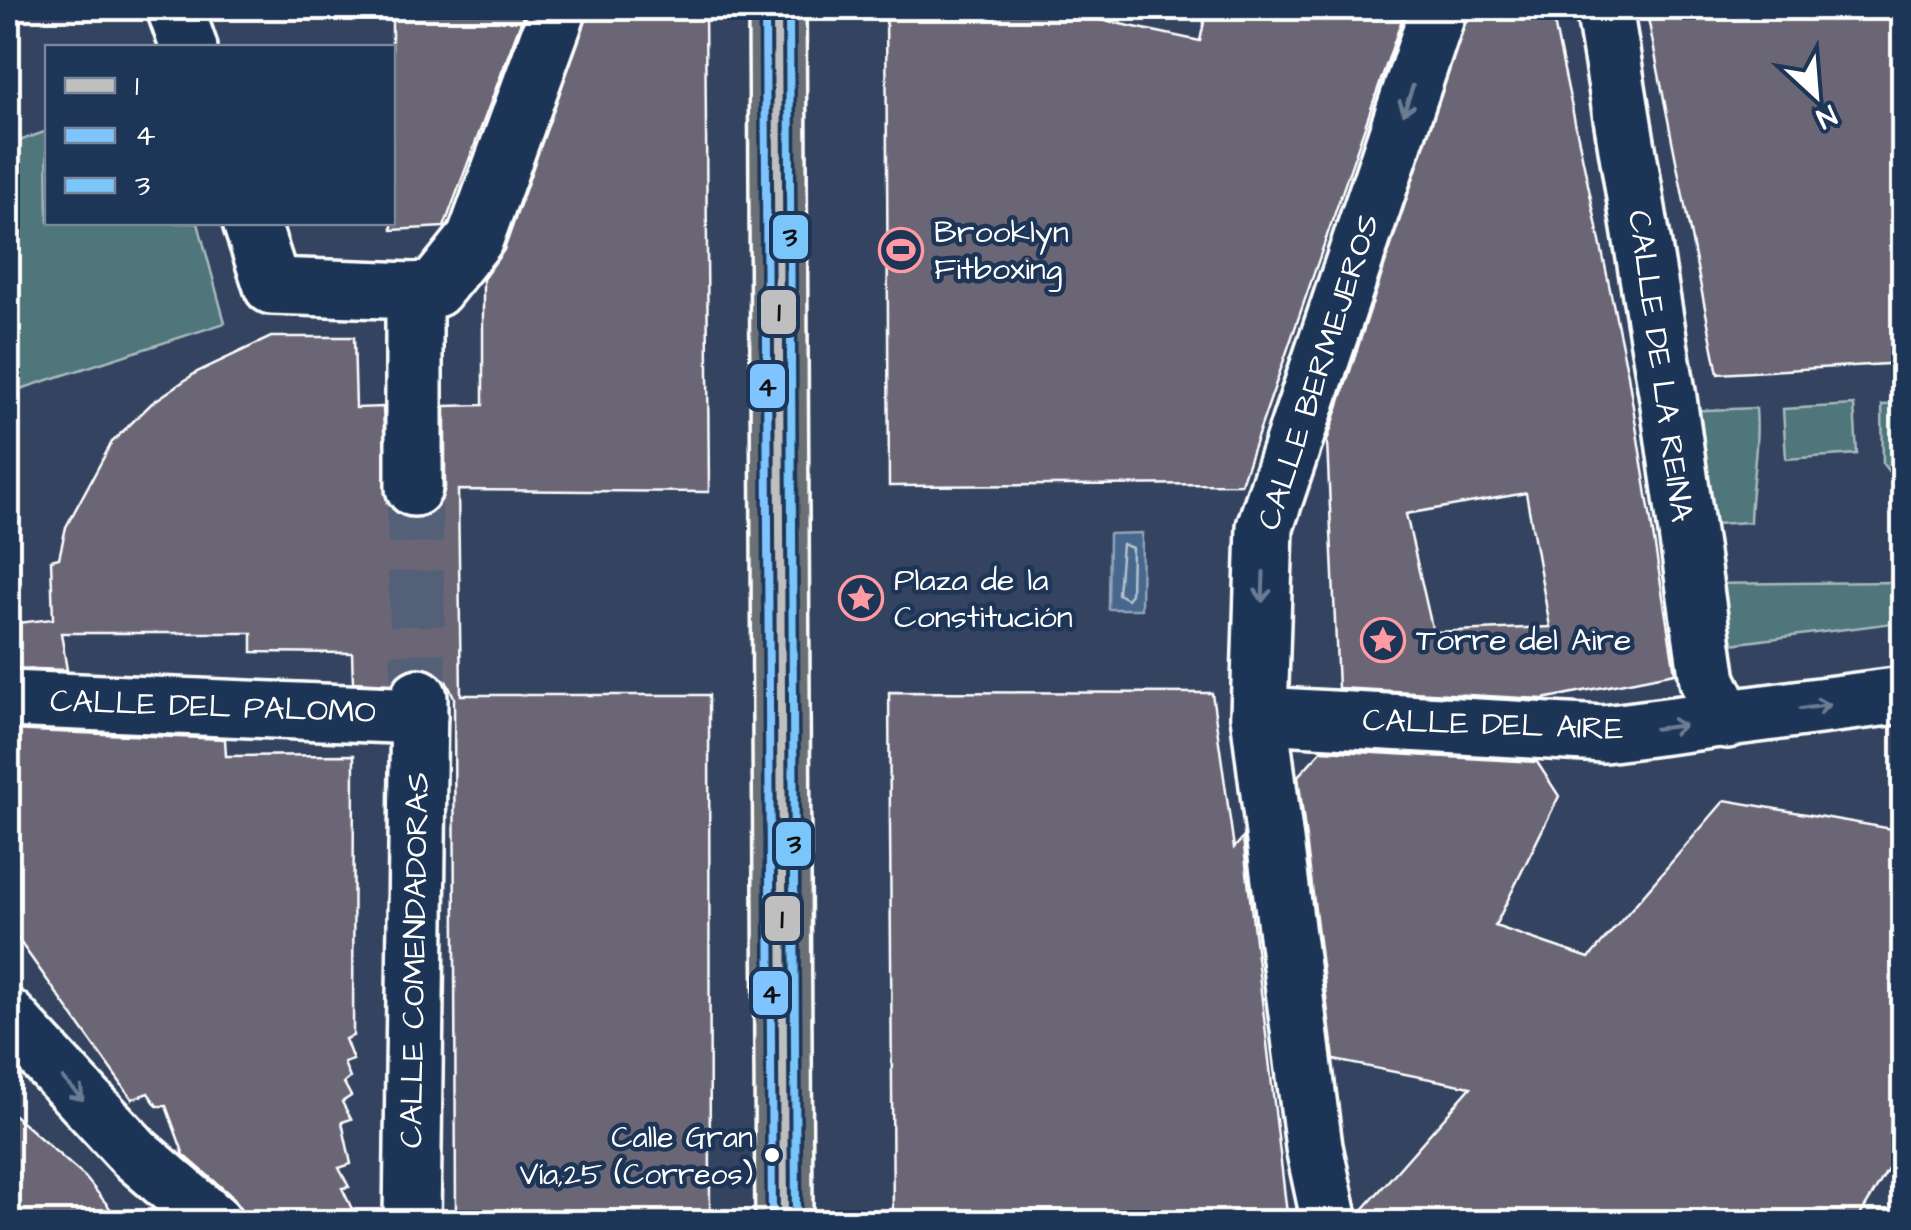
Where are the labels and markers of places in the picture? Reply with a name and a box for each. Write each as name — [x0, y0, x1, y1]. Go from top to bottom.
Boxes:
place label: Brooklyn Fitboxing — [934, 210, 1069, 292]
sports icon: Brooklyn Fitboxing — [878, 227, 924, 273]
place label: Plaza de la Constitución — [894, 558, 1073, 640]
place icon: Plaza de la Constitución — [838, 575, 884, 621]
place icon: Torre del Aire — [1360, 617, 1406, 663]
place label: Torre del Aire — [1416, 618, 1631, 663]
place label: Calle Gran Vía,25 (Correos) — [520, 1117, 753, 1196]
marker: Calle Gran Vía,25 (Correos) — [762, 1145, 782, 1165]

